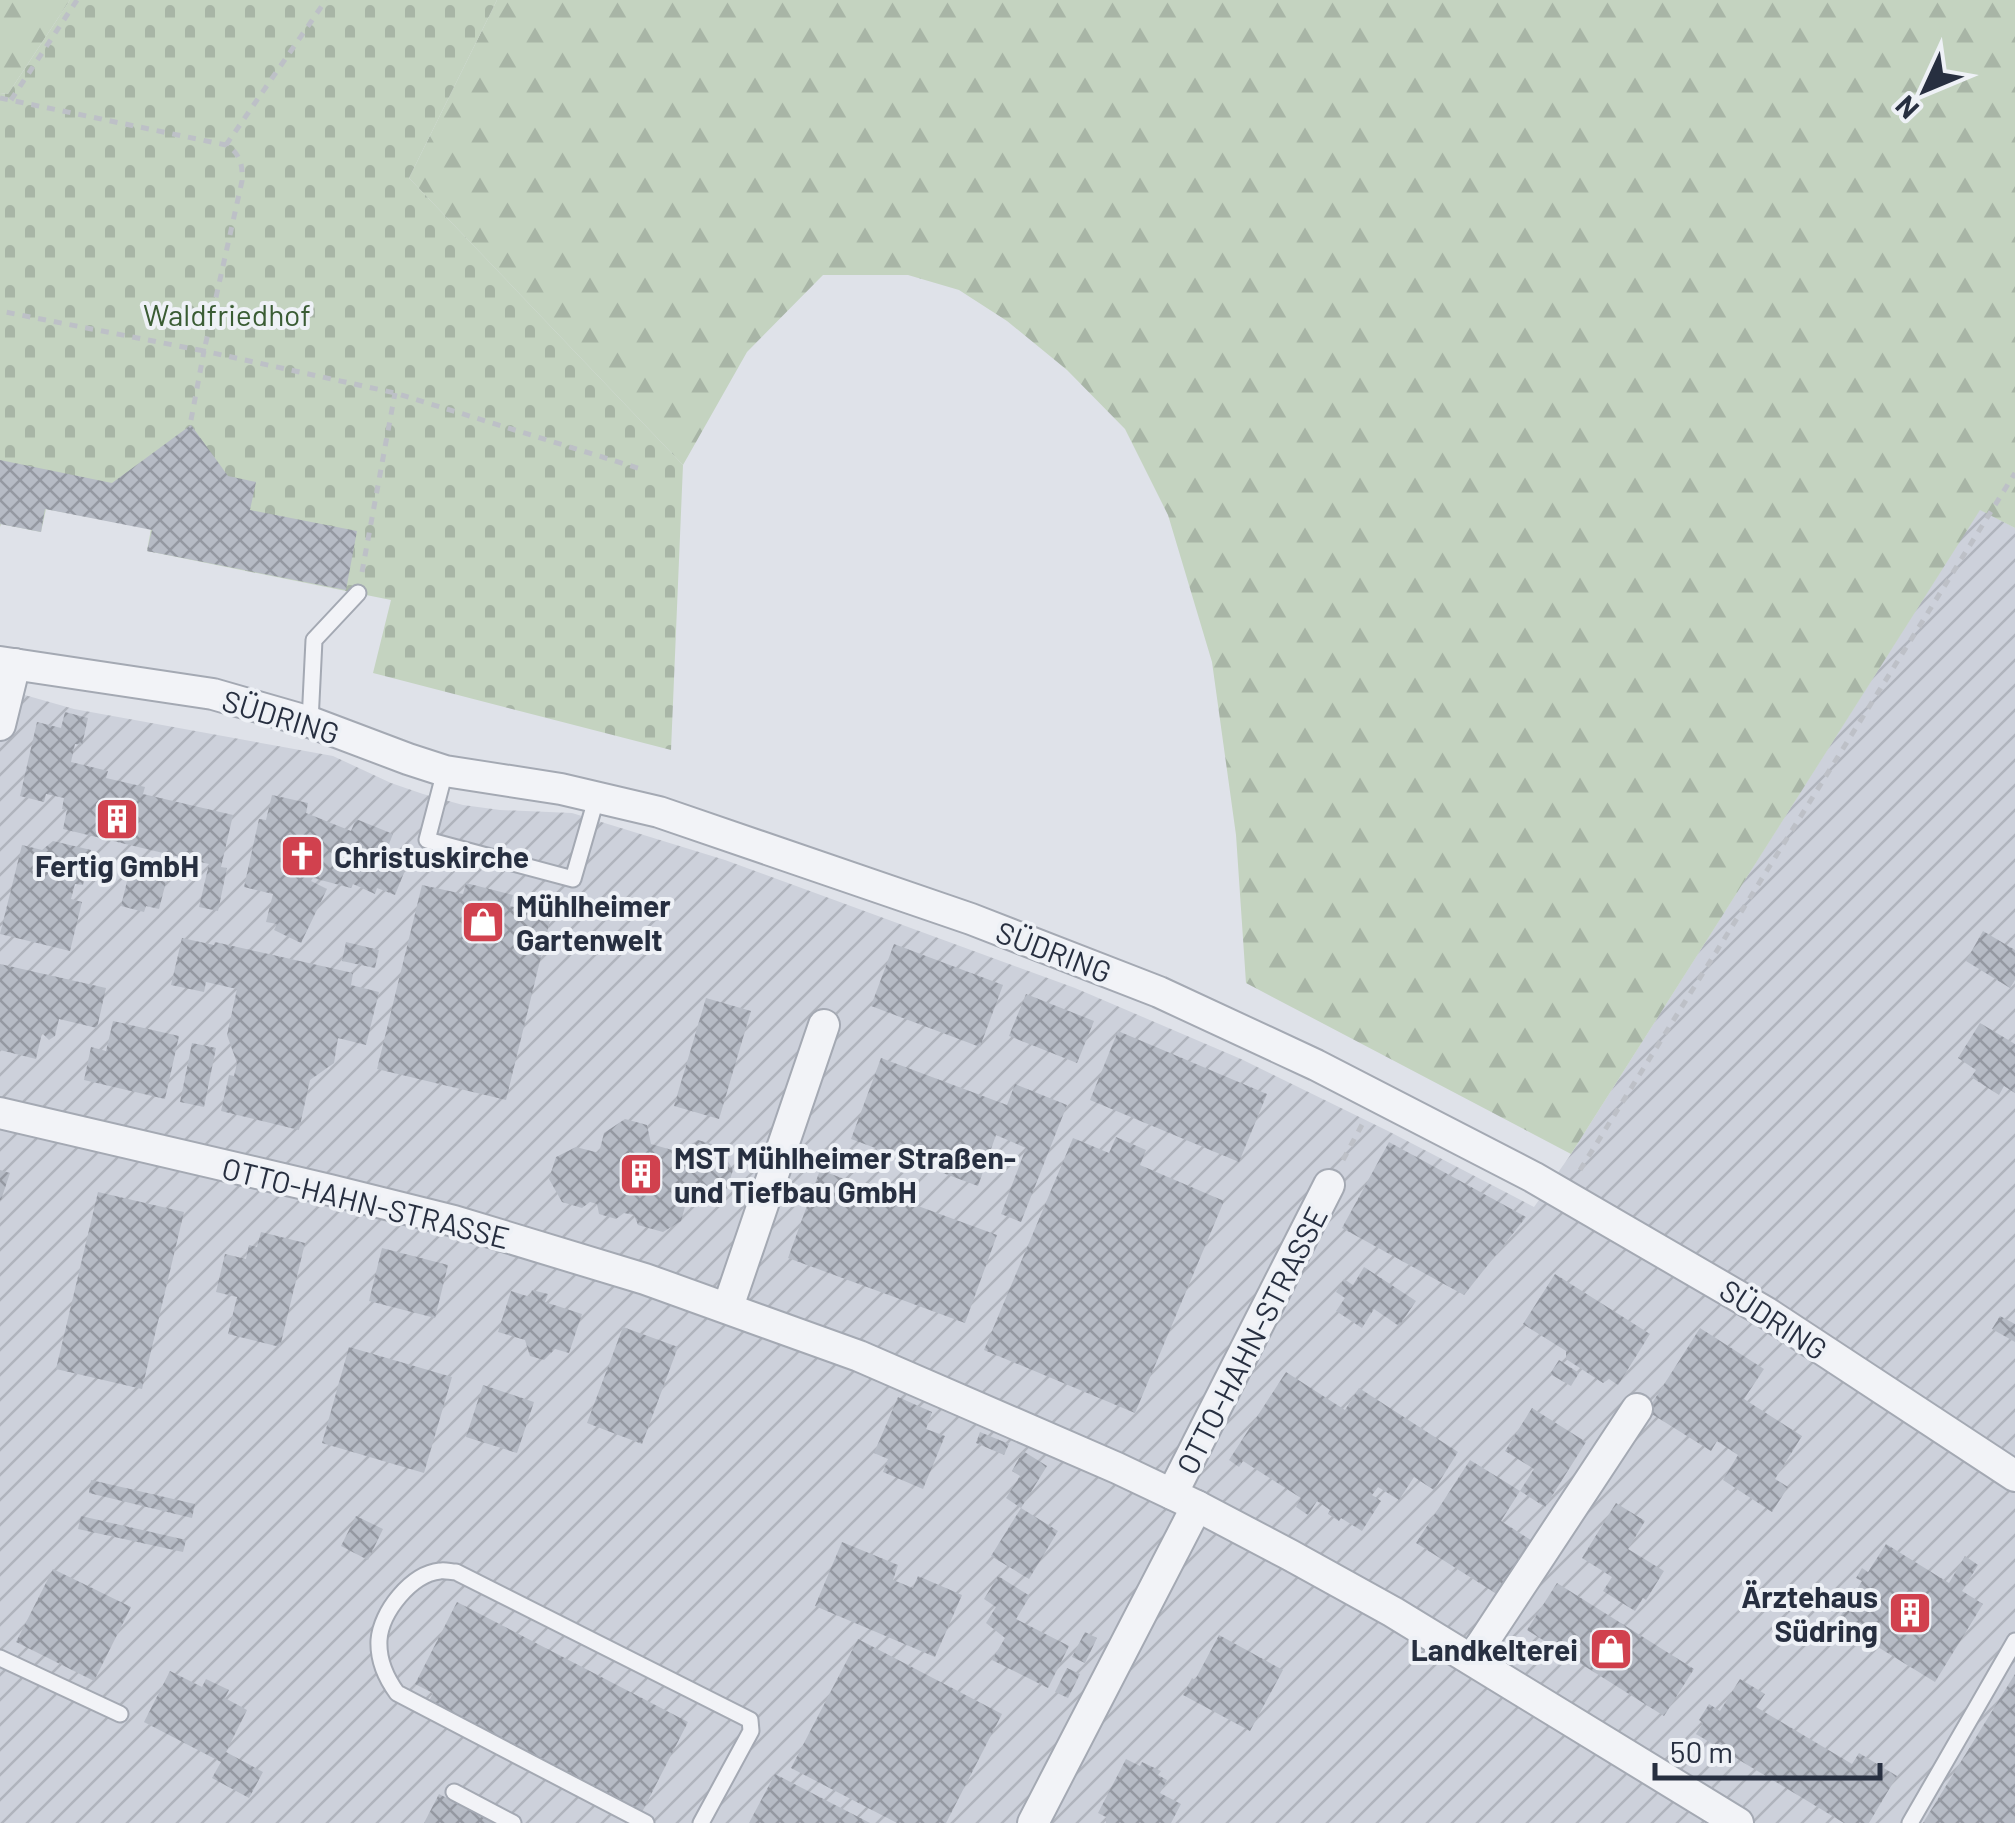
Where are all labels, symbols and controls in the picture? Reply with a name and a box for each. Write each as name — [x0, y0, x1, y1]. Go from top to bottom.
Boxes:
north arrow — [1875, 40, 1975, 140]
text: N — [1888, 90, 1925, 127]
park label: Waldfriedhof — [143, 296, 311, 332]
street label: SÜDRING — [218, 681, 344, 751]
building icon: Fertig GmbH — [94, 796, 140, 842]
church icon: Christuskirche — [279, 833, 325, 879]
place label: Christuskirche — [334, 838, 529, 874]
place label: Fertig GmbH — [35, 847, 199, 883]
place label: Mühlheimer Gartenwelt — [516, 887, 671, 957]
shop icon: Mühlheimer Gartenwelt — [460, 899, 506, 945]
street label: SÜDRING — [991, 913, 1117, 989]
place label: MST Mühlheimer Straßen- und Tiefbau GmbH — [674, 1139, 1016, 1209]
street label: OTTO-HAHN-STRASSE — [218, 1149, 514, 1255]
building icon: MST Mühlheimer Straßen- und Tiefbau GmbH — [618, 1151, 664, 1197]
street label: OTTO-HAHN-STRASSE — [1168, 1200, 1334, 1480]
street label: SÜDRING — [1714, 1271, 1834, 1367]
place label: Ärztehaus Südring — [1741, 1578, 1878, 1648]
building icon: Ärztehaus Südring — [1887, 1590, 1933, 1636]
shop icon: Landkelterei — [1588, 1626, 1634, 1672]
place label: Landkelterei — [1411, 1631, 1578, 1667]
scale bar — [1655, 1718, 1880, 1780]
text: 50 m — [1670, 1733, 1733, 1769]

